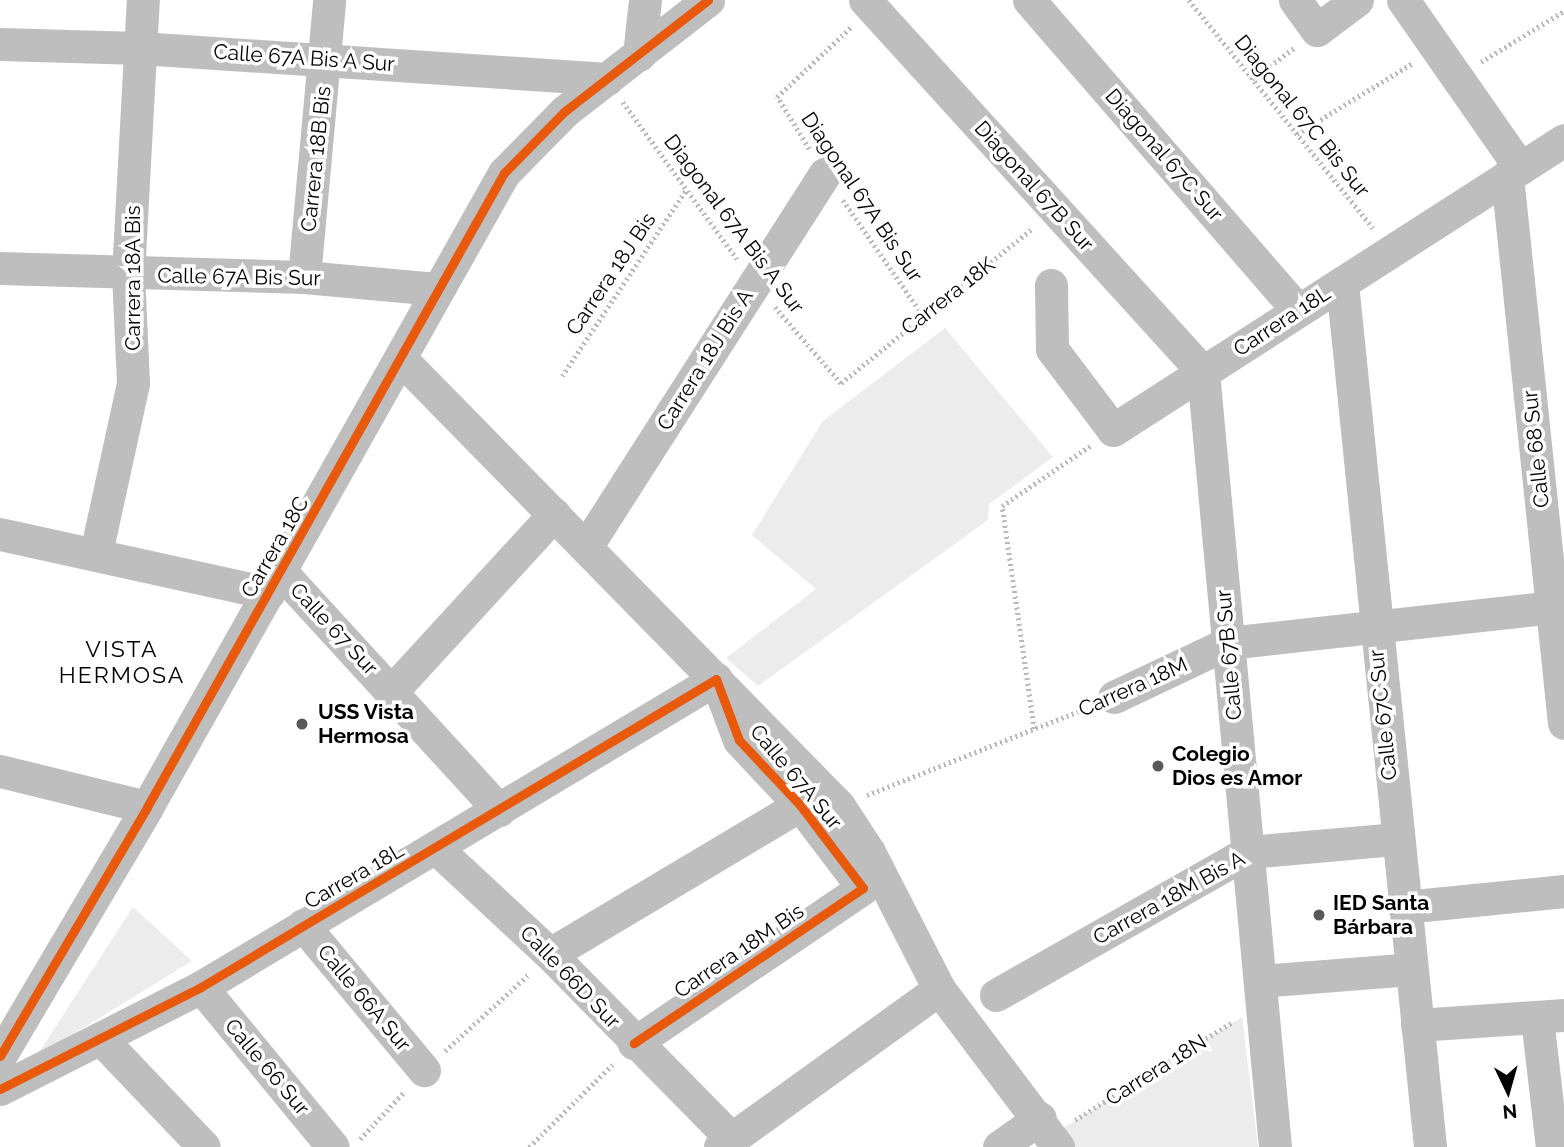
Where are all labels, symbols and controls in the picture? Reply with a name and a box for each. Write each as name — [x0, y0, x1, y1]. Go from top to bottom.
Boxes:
street label: Diagonal 67C Bis Sur — [1229, 30, 1375, 202]
street label: Calle 67A Bis A Sur — [212, 39, 396, 77]
street label: Diagonal 67C Sur — [1100, 84, 1228, 226]
street label: Carrera 18B Bis — [296, 85, 336, 233]
street label: Diagonal 67A Bis Sur — [796, 107, 928, 287]
street label: Diagonal 67B Sur — [969, 115, 1099, 257]
street label: Diagonal 67A Bis A Sur — [658, 129, 810, 319]
street label: Carrera 18A Bis — [120, 205, 146, 351]
street label: Carrera 18J Bis — [561, 208, 661, 340]
street label: Carrera 18K — [896, 252, 1000, 340]
street label: Calle 67A Bis Sur — [157, 263, 321, 291]
street label: Carrera 18L — [1229, 280, 1335, 362]
street label: Carrera 18J Bis A — [651, 285, 759, 435]
street label: Calle 68 Sur — [1517, 389, 1555, 509]
street label: Carrera 18C — [236, 492, 314, 602]
street label: Calle 67 Sur — [285, 578, 383, 680]
street label: Calle 67B Sur — [1211, 589, 1247, 721]
district label: VISTA HERMOSA — [60, 635, 184, 689]
street label: Calle 67C Sur — [1364, 648, 1402, 782]
street label: Carrera 18M — [1075, 652, 1191, 722]
place label: USS Vista Hermosa — [318, 699, 415, 749]
marker: USS Vista Hermosa — [292, 714, 312, 734]
street label: Calle 67A Sur — [745, 719, 847, 835]
place label: Colegio Dios es Amor — [1172, 741, 1303, 791]
marker: Colegio Dios es Amor — [1150, 758, 1166, 774]
street label: Carrera 18L — [300, 837, 408, 915]
street label: Carrera 18M Bis A — [1088, 846, 1250, 950]
place label: IED Santa Bárbara — [1333, 890, 1429, 940]
street label: Carrera 18M Bis — [670, 898, 808, 1004]
marker: IED Santa Bárbara — [1311, 907, 1327, 923]
street label: Calle 66D Sur — [515, 920, 625, 1034]
street label: Calle 66A Sur — [312, 939, 416, 1057]
street label: Calle 66 Sur — [219, 1014, 315, 1120]
street label: Carrera 18N — [1101, 1029, 1211, 1111]
north arrow — [1473, 1056, 1543, 1126]
text: N — [1502, 1100, 1518, 1124]

